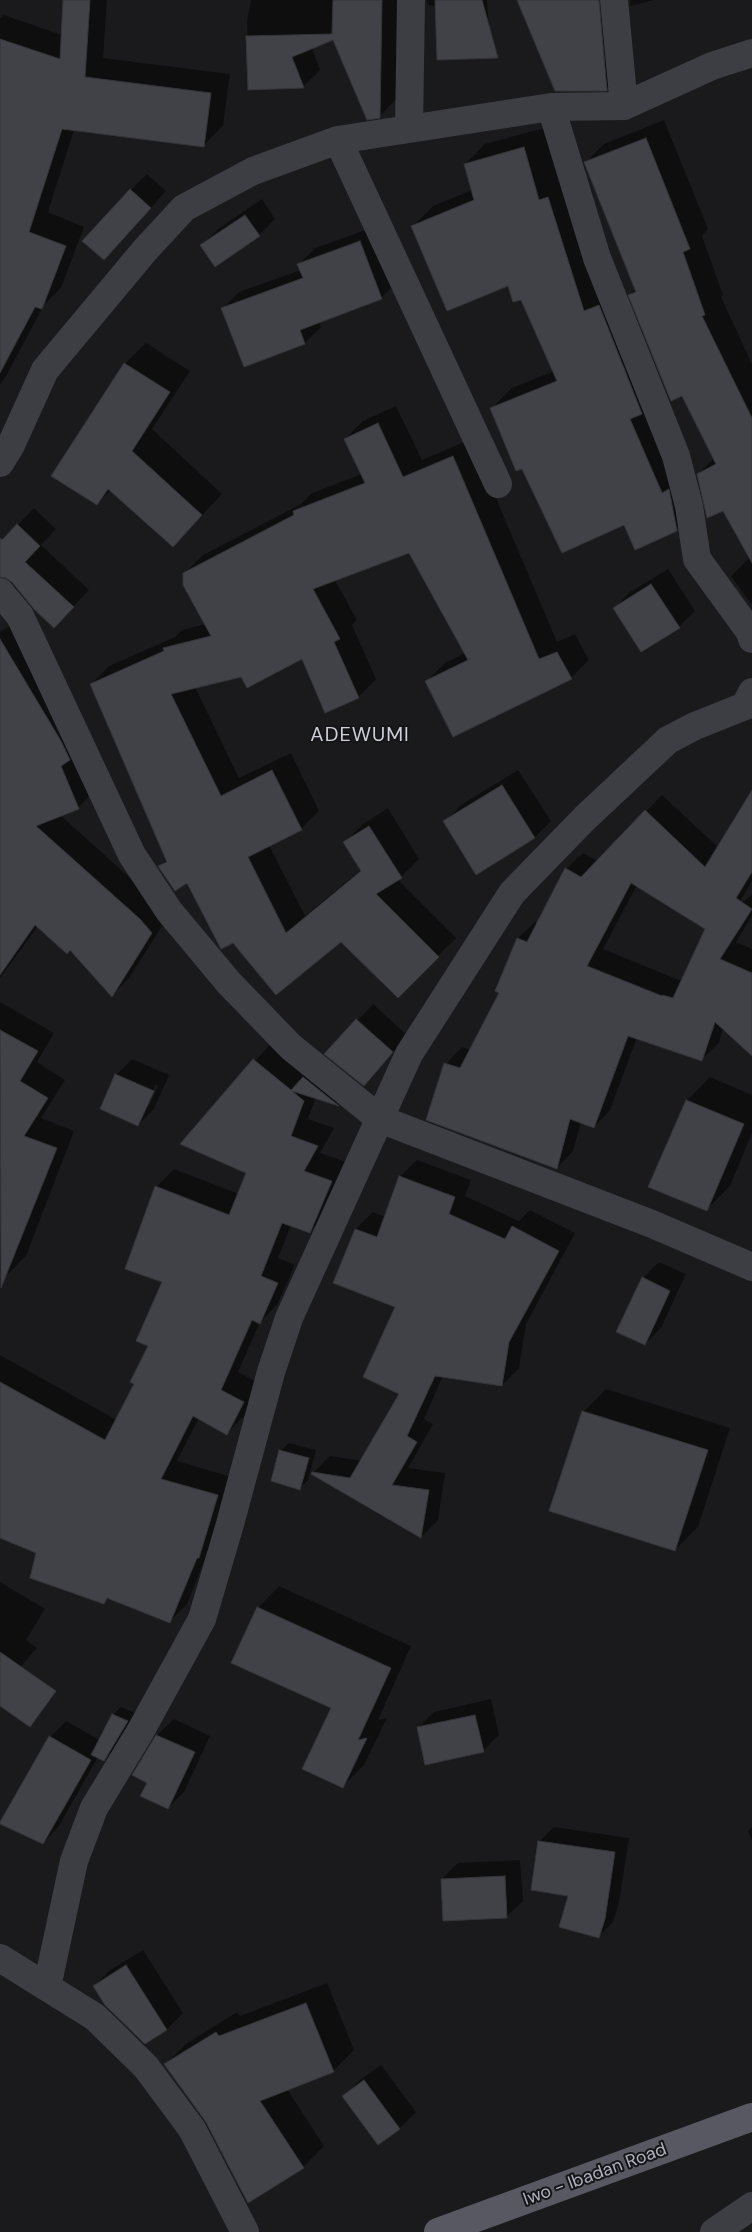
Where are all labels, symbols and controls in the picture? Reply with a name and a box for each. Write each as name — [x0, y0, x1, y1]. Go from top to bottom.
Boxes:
district label: ADEWUMI — [309, 724, 411, 748]
street label: Iwo - Ibadan Road — [520, 2139, 670, 2211]

